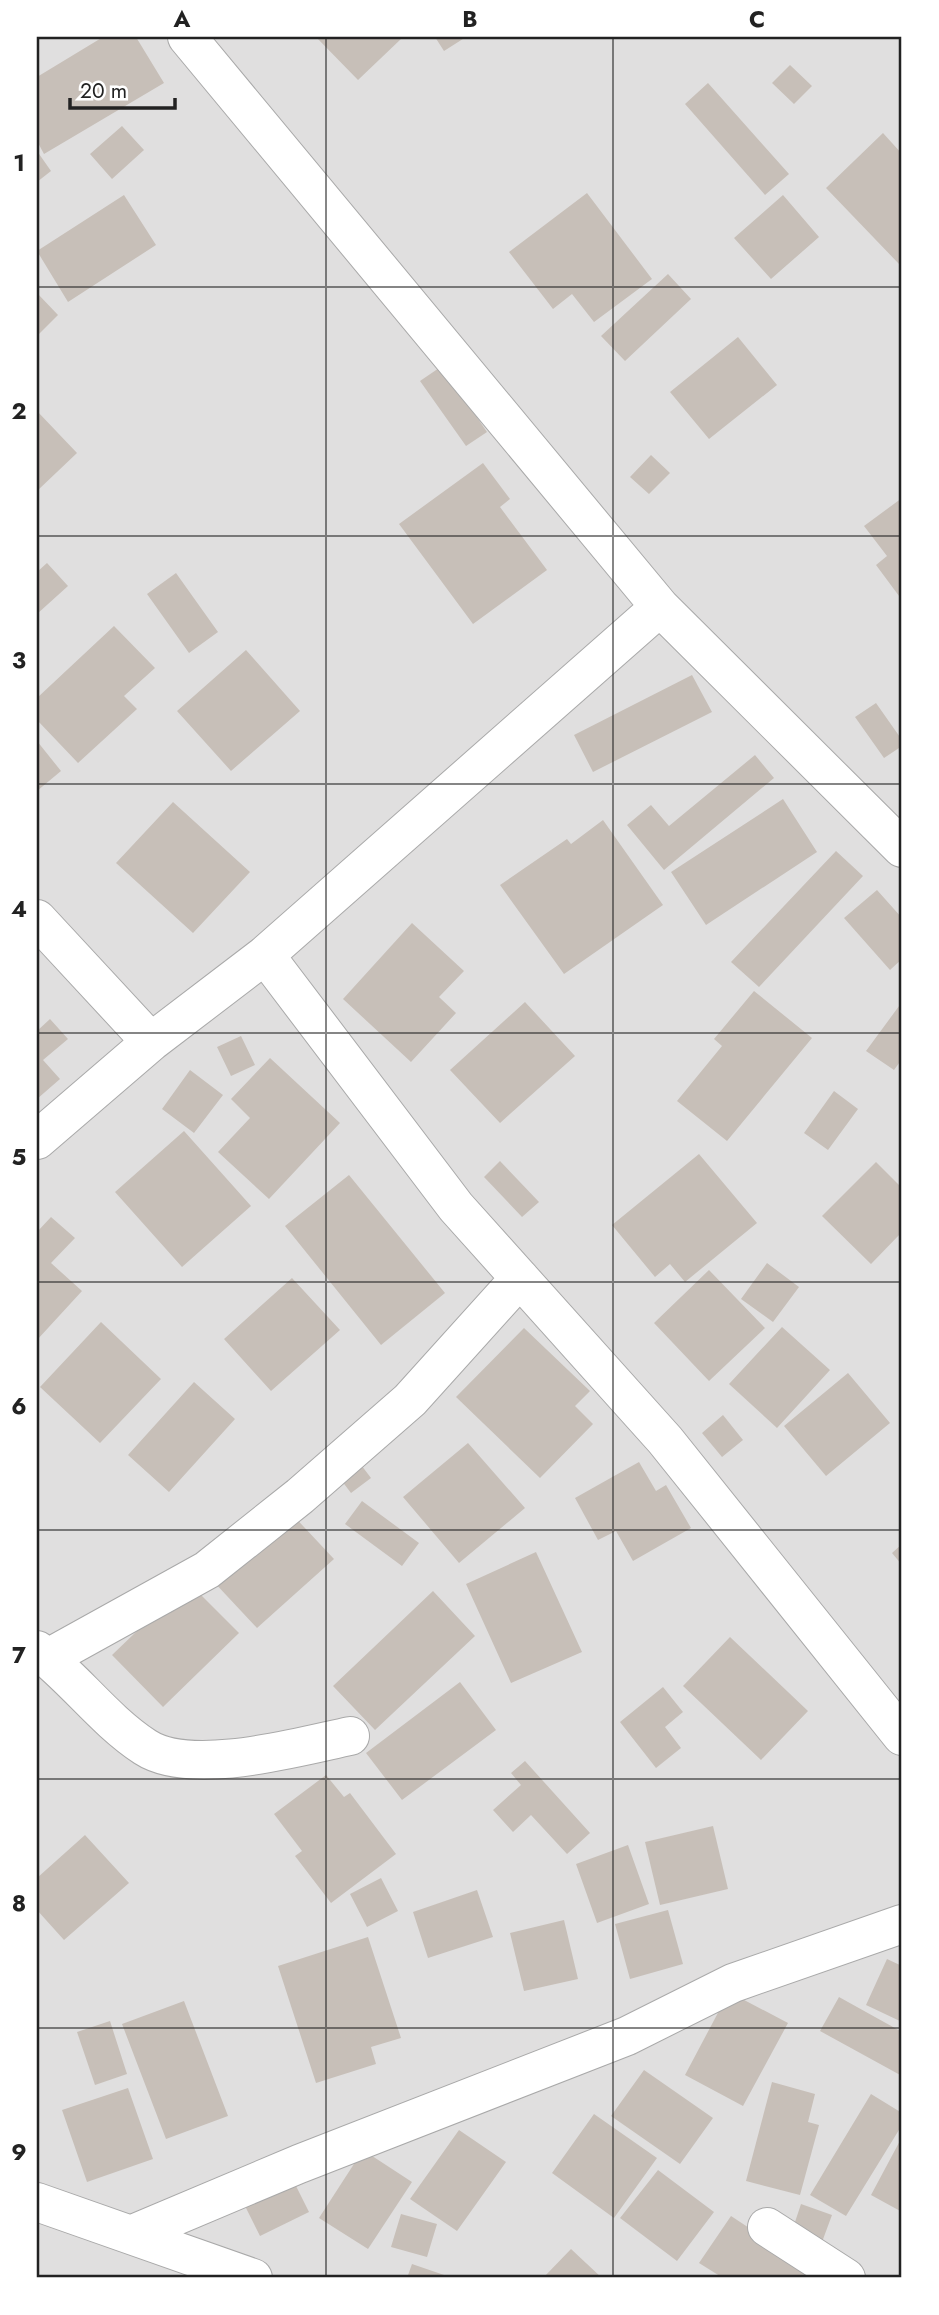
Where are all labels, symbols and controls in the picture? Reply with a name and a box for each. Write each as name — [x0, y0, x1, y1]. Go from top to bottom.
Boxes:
text: A — [173, 2, 191, 36]
text: B — [462, 2, 478, 36]
text: C — [749, 2, 765, 36]
scale bar — [70, 66, 175, 110]
text: 20 m — [80, 76, 127, 106]
text: 1 — [13, 146, 25, 180]
text: 2 — [11, 394, 27, 428]
text: 3 — [12, 643, 26, 677]
text: 4 — [11, 892, 27, 926]
text: 5 — [12, 1140, 26, 1174]
text: 6 — [11, 1389, 27, 1423]
text: 7 — [12, 1638, 26, 1672]
text: 8 — [12, 1886, 26, 1920]
text: 9 — [11, 2135, 27, 2169]

